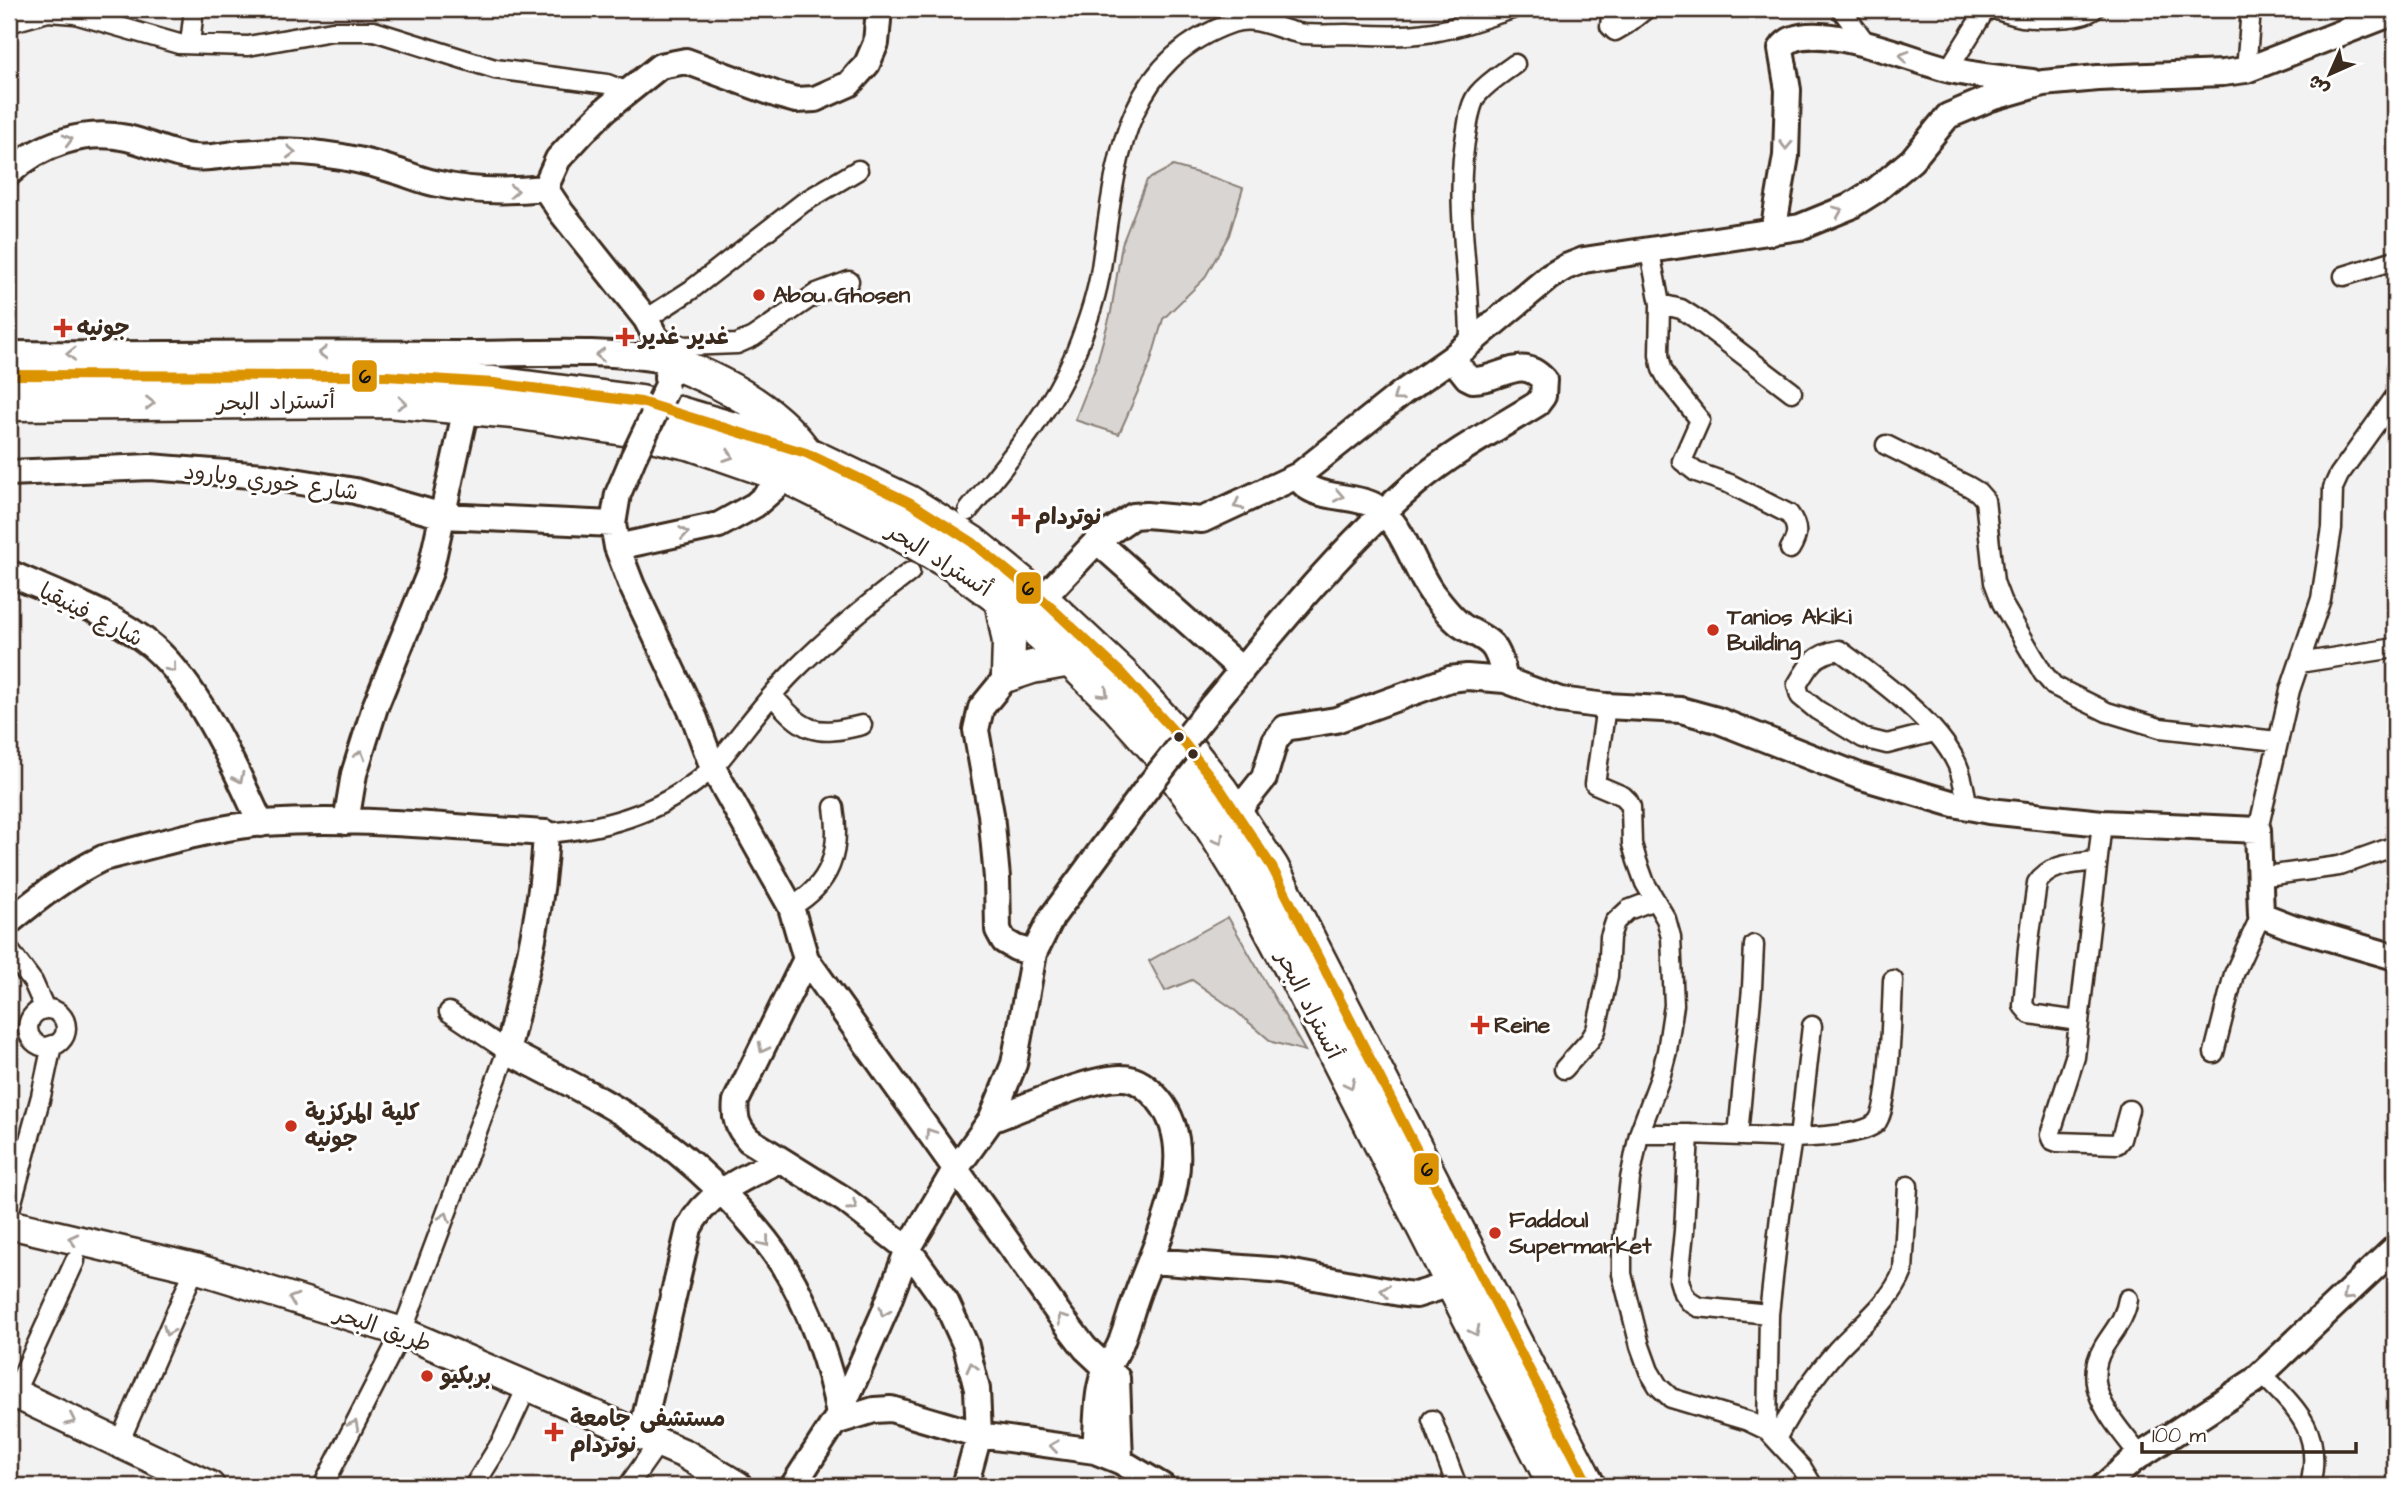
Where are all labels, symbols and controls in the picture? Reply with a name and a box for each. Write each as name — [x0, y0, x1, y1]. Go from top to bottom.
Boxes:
north arrow — [2296, 38, 2366, 108]
one-way arrow — [1899, 49, 1911, 64]
text: ش — [2302, 68, 2336, 102]
one-way arrow — [62, 134, 74, 149]
one-way arrow — [1779, 139, 1794, 150]
one-way arrow — [286, 144, 297, 159]
one-way arrow — [508, 184, 519, 199]
one-way arrow — [1831, 206, 1843, 220]
place label: Abou Ghosen — [773, 279, 911, 311]
marker: Abou Ghosen — [751, 287, 767, 303]
place label: جونيه — [77, 312, 130, 344]
marker: جونيه — [55, 320, 71, 336]
place label: غدير غدير — [637, 321, 729, 353]
marker: غدير غدير — [617, 329, 633, 345]
one-way arrow — [317, 345, 328, 361]
one-way arrow — [65, 346, 76, 362]
one-way arrow — [594, 347, 604, 363]
line badge: 6 — [351, 359, 378, 393]
text: 6 — [359, 364, 371, 391]
street label: أتستراد البحر — [215, 385, 336, 419]
one-way arrow — [1392, 389, 1404, 401]
one-way arrow — [146, 395, 156, 411]
one-way arrow — [397, 395, 408, 410]
one-way arrow — [723, 448, 735, 462]
street label: شارع خوري وبارود — [182, 455, 360, 509]
one-way arrow — [1333, 488, 1345, 503]
one-way arrow — [1232, 497, 1245, 510]
place label: نوتردام — [1035, 501, 1101, 534]
marker: نوتردام — [1013, 509, 1029, 525]
street label: أتستراد البحر — [879, 514, 998, 605]
one-way arrow — [678, 526, 690, 541]
line badge: 6 — [1015, 571, 1042, 605]
street label: شارع فينيقيا — [34, 575, 148, 655]
text: 6 — [1022, 576, 1034, 603]
place label: Tanios Akiki Building — [1726, 601, 1852, 660]
marker: Tanios Akiki Building — [1705, 622, 1721, 638]
one-way arrow — [164, 660, 177, 672]
one-way arrow — [1096, 685, 1109, 698]
unlabelled marker — [1172, 730, 1186, 744]
unlabelled marker — [1186, 747, 1200, 761]
one-way arrow — [352, 750, 367, 762]
one-way arrow — [231, 771, 245, 783]
one-way arrow — [1211, 833, 1224, 846]
street label: أتستراد البحر — [1267, 943, 1350, 1065]
place label: Reine — [1494, 1009, 1551, 1041]
marker: Reine — [1472, 1017, 1488, 1033]
one-way arrow — [757, 1041, 771, 1053]
one-way arrow — [1341, 1077, 1355, 1089]
place label: كلية المركزية جونيه — [305, 1097, 420, 1155]
marker: كلية المركزية جونيه — [283, 1118, 299, 1134]
one-way arrow — [926, 1128, 938, 1141]
line badge: 6 — [1413, 1152, 1440, 1186]
text: 6 — [1421, 1157, 1433, 1184]
one-way arrow — [846, 1198, 859, 1211]
place label: Faddoul Supermarket — [1508, 1204, 1652, 1262]
one-way arrow — [436, 1212, 450, 1224]
marker: Faddoul Supermarket — [1487, 1225, 1503, 1241]
one-way arrow — [67, 1233, 79, 1248]
one-way arrow — [757, 1235, 770, 1247]
one-way arrow — [1379, 1284, 1390, 1299]
one-way arrow — [2342, 1288, 2355, 1300]
one-way arrow — [287, 1292, 299, 1307]
street label: طريق البحر — [328, 1297, 436, 1360]
one-way arrow — [878, 1306, 892, 1318]
one-way arrow — [1058, 1314, 1070, 1326]
one-way arrow — [1466, 1323, 1480, 1336]
one-way arrow — [162, 1324, 176, 1336]
place label: بربكيو — [439, 1360, 491, 1392]
one-way arrow — [966, 1361, 980, 1373]
marker: بربكيو — [419, 1368, 435, 1384]
place label: مستشفى جامعة نوتردام — [570, 1403, 725, 1462]
scale bar — [2142, 1411, 2355, 1455]
one-way arrow — [63, 1412, 76, 1426]
one-way arrow — [346, 1420, 360, 1433]
text: 100 m — [2152, 1421, 2207, 1450]
marker: مستشفى جامعة نوتردام — [544, 1422, 564, 1442]
one-way arrow — [1048, 1438, 1060, 1453]

